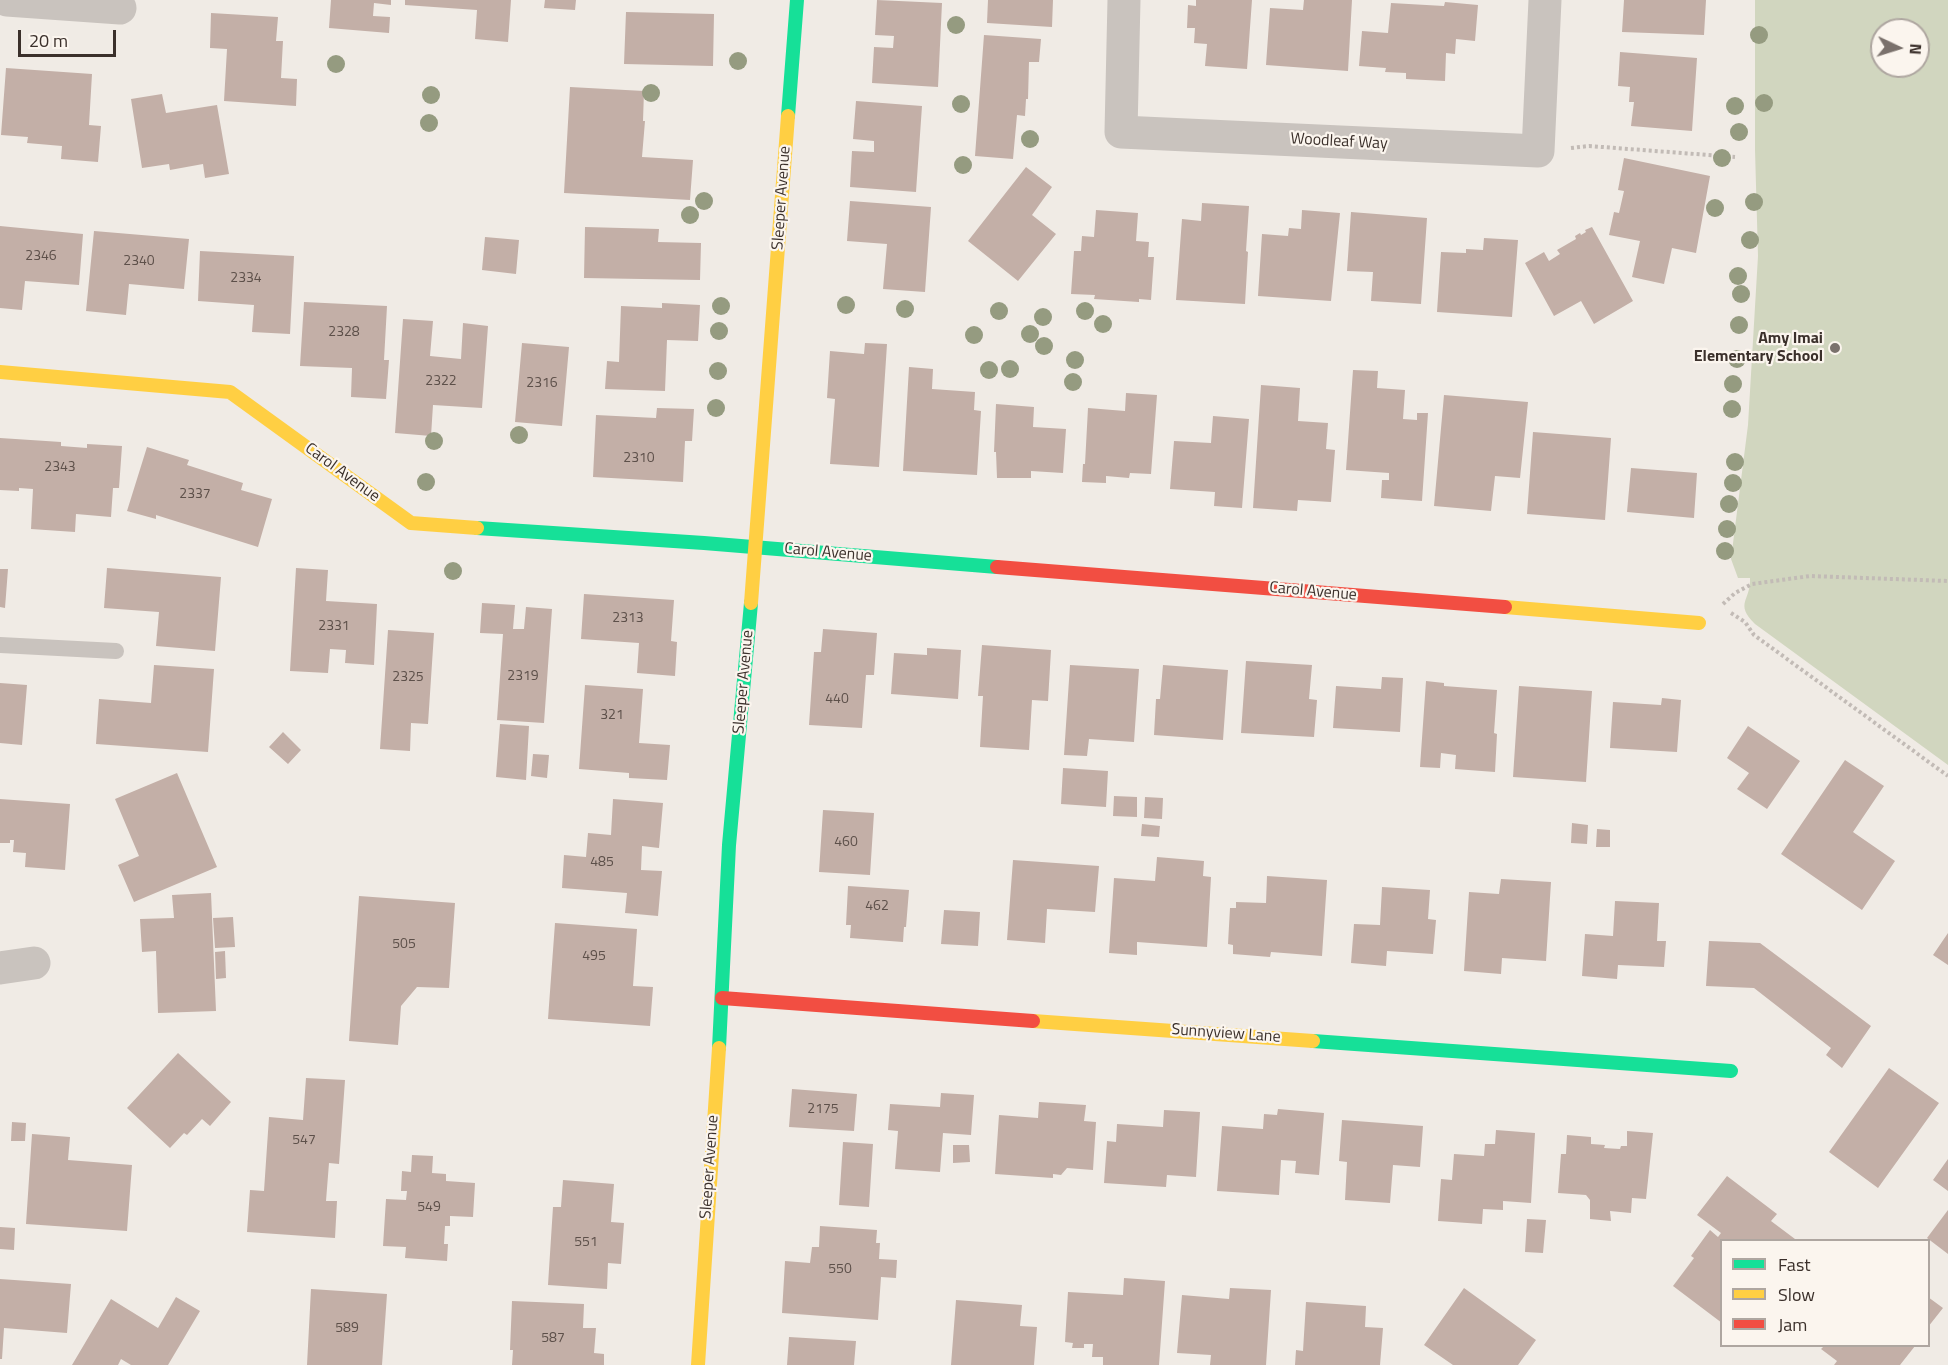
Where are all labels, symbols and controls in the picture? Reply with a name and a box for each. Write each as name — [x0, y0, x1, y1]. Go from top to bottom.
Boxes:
scale bar — [21, 18, 118, 56]
north arrow — [1870, 18, 1930, 78]
text: 20 m — [29, 27, 68, 54]
text: N — [1904, 43, 1928, 55]
street label: Woodleaf Way — [1290, 130, 1388, 154]
street label: Sleeper Avenue — [769, 145, 795, 251]
house number: 2346 — [25, 249, 57, 265]
house number: 2340 — [123, 254, 155, 270]
house number: 2334 — [230, 271, 262, 287]
house number: 2328 — [328, 325, 360, 341]
place label: Amy Imai Elementary School — [1694, 329, 1823, 367]
marker: Amy Imai Elementary School — [1828, 341, 1842, 355]
house number: 2322 — [425, 374, 457, 390]
house number: 2316 — [526, 376, 558, 392]
street label: Carol Avenue — [301, 439, 383, 507]
house number: 2310 — [623, 451, 655, 467]
house number: 2343 — [44, 460, 76, 476]
house number: 2337 — [179, 487, 211, 503]
street label: Carol Avenue — [783, 540, 873, 566]
street label: Carol Avenue — [1268, 579, 1358, 605]
house number: 2313 — [612, 611, 644, 627]
house number: 2331 — [318, 619, 350, 635]
street label: Sleeper Avenue — [730, 629, 758, 735]
house number: 2319 — [507, 669, 539, 685]
house number: 2325 — [392, 670, 424, 686]
house number: 440 — [825, 692, 849, 708]
house number: 321 — [600, 708, 624, 724]
house number: 460 — [834, 835, 858, 851]
house number: 485 — [590, 855, 614, 871]
house number: 462 — [865, 899, 889, 915]
house number: 505 — [392, 937, 416, 953]
house number: 495 — [582, 949, 606, 965]
street label: Sunnyview Lane — [1171, 1021, 1281, 1047]
house number: 2175 — [807, 1102, 839, 1118]
street label: Sleeper Avenue — [697, 1114, 723, 1220]
house number: 547 — [292, 1133, 316, 1149]
house number: 549 — [417, 1200, 441, 1216]
house number: 551 — [574, 1235, 598, 1251]
legend — [1720, 1239, 1930, 1347]
text: Fast — [1778, 1251, 1811, 1278]
house number: 550 — [828, 1262, 852, 1278]
text: Slow — [1778, 1281, 1815, 1308]
text: Jam — [1778, 1311, 1807, 1338]
house number: 589 — [335, 1321, 359, 1337]
house number: 587 — [541, 1331, 565, 1347]

